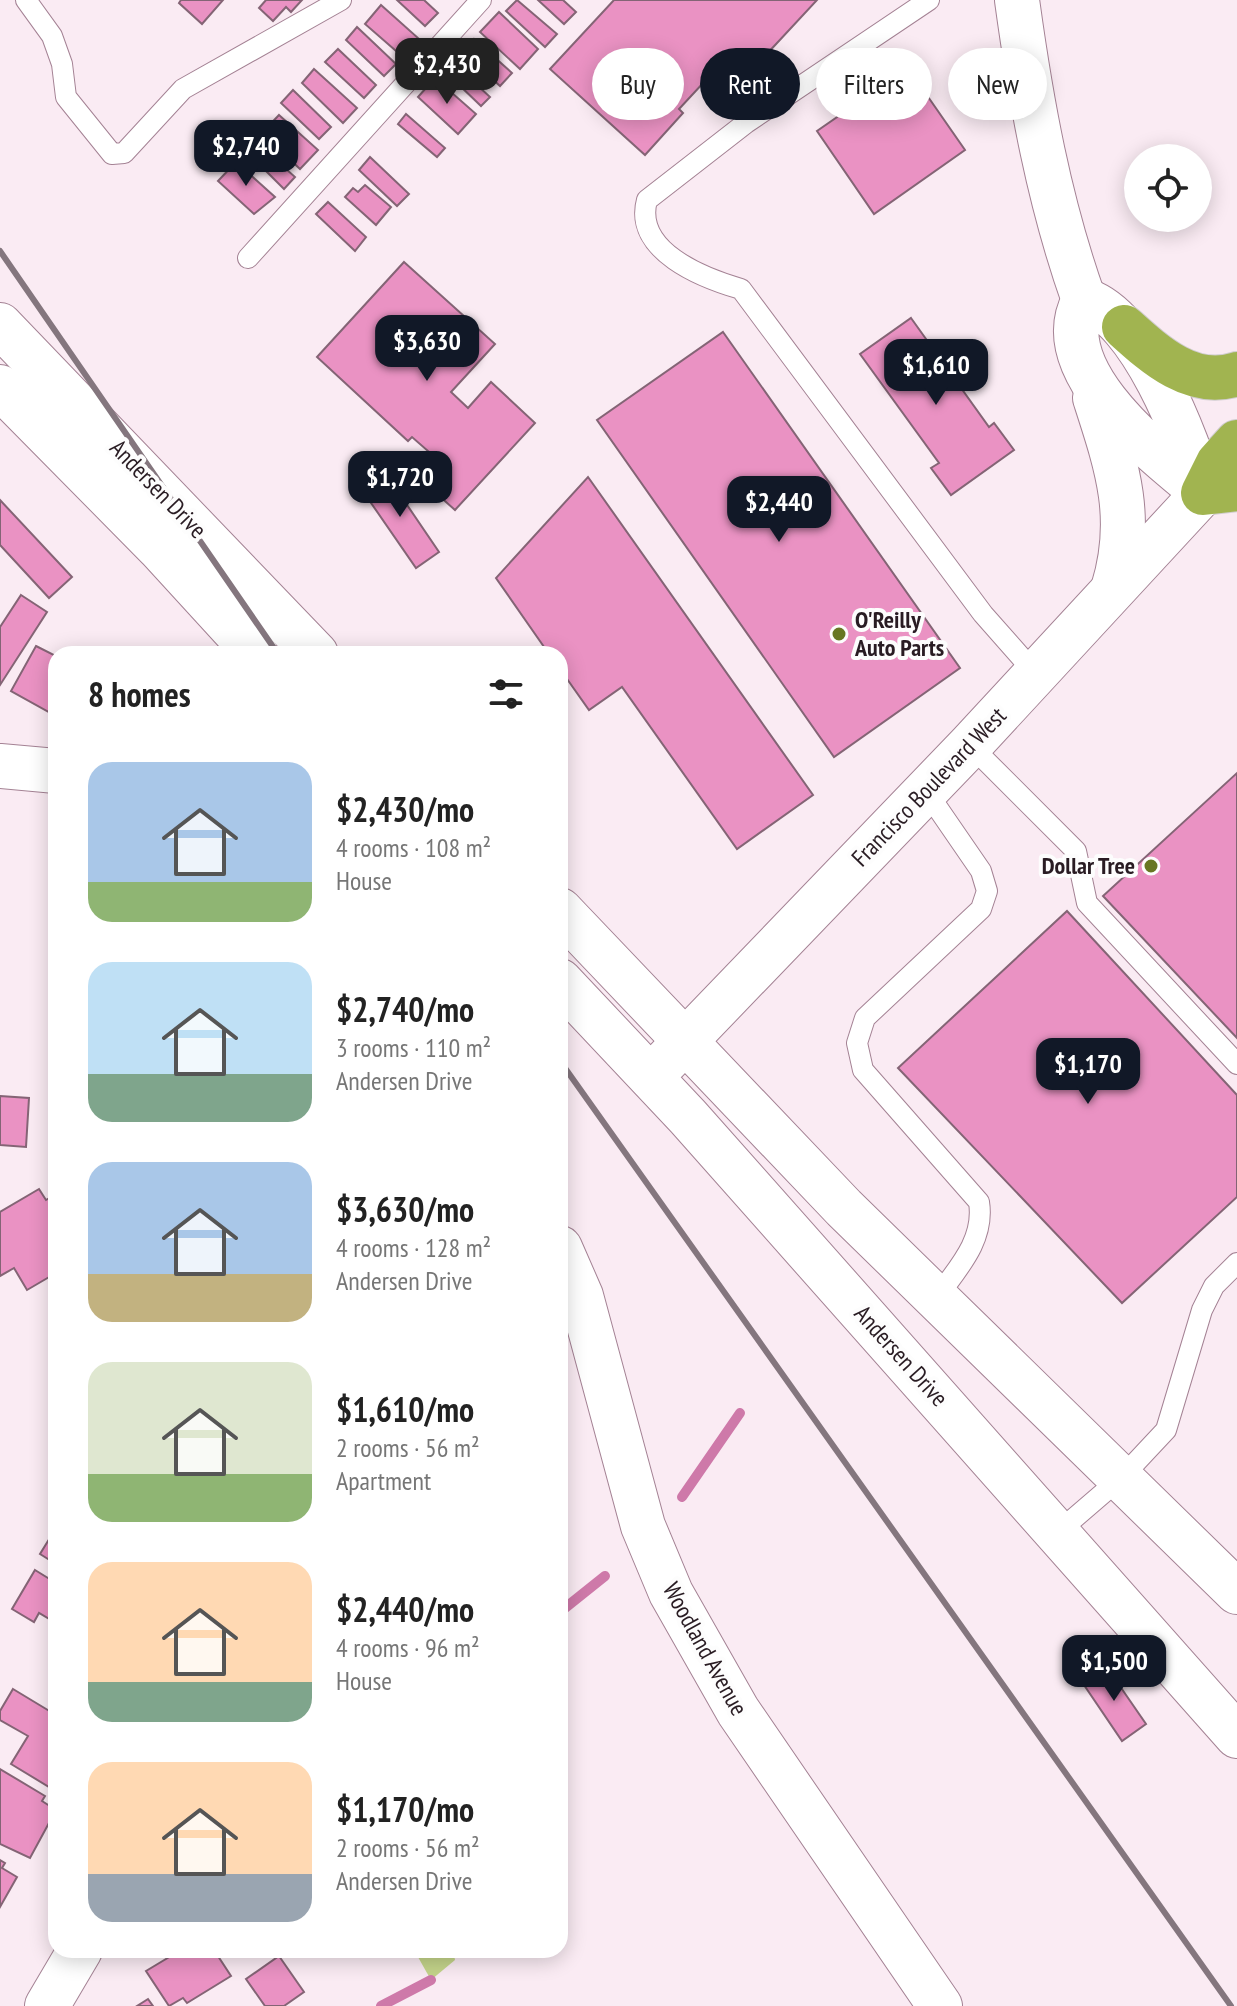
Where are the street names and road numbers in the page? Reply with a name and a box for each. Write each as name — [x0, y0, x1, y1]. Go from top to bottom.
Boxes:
street label: Andersen Drive — [103, 433, 213, 545]
street label: Francisco Boulevard West — [845, 700, 1013, 873]
street label: Andersen Drive — [848, 1298, 955, 1413]
street label: Woodland Avenue — [656, 1577, 755, 1721]

